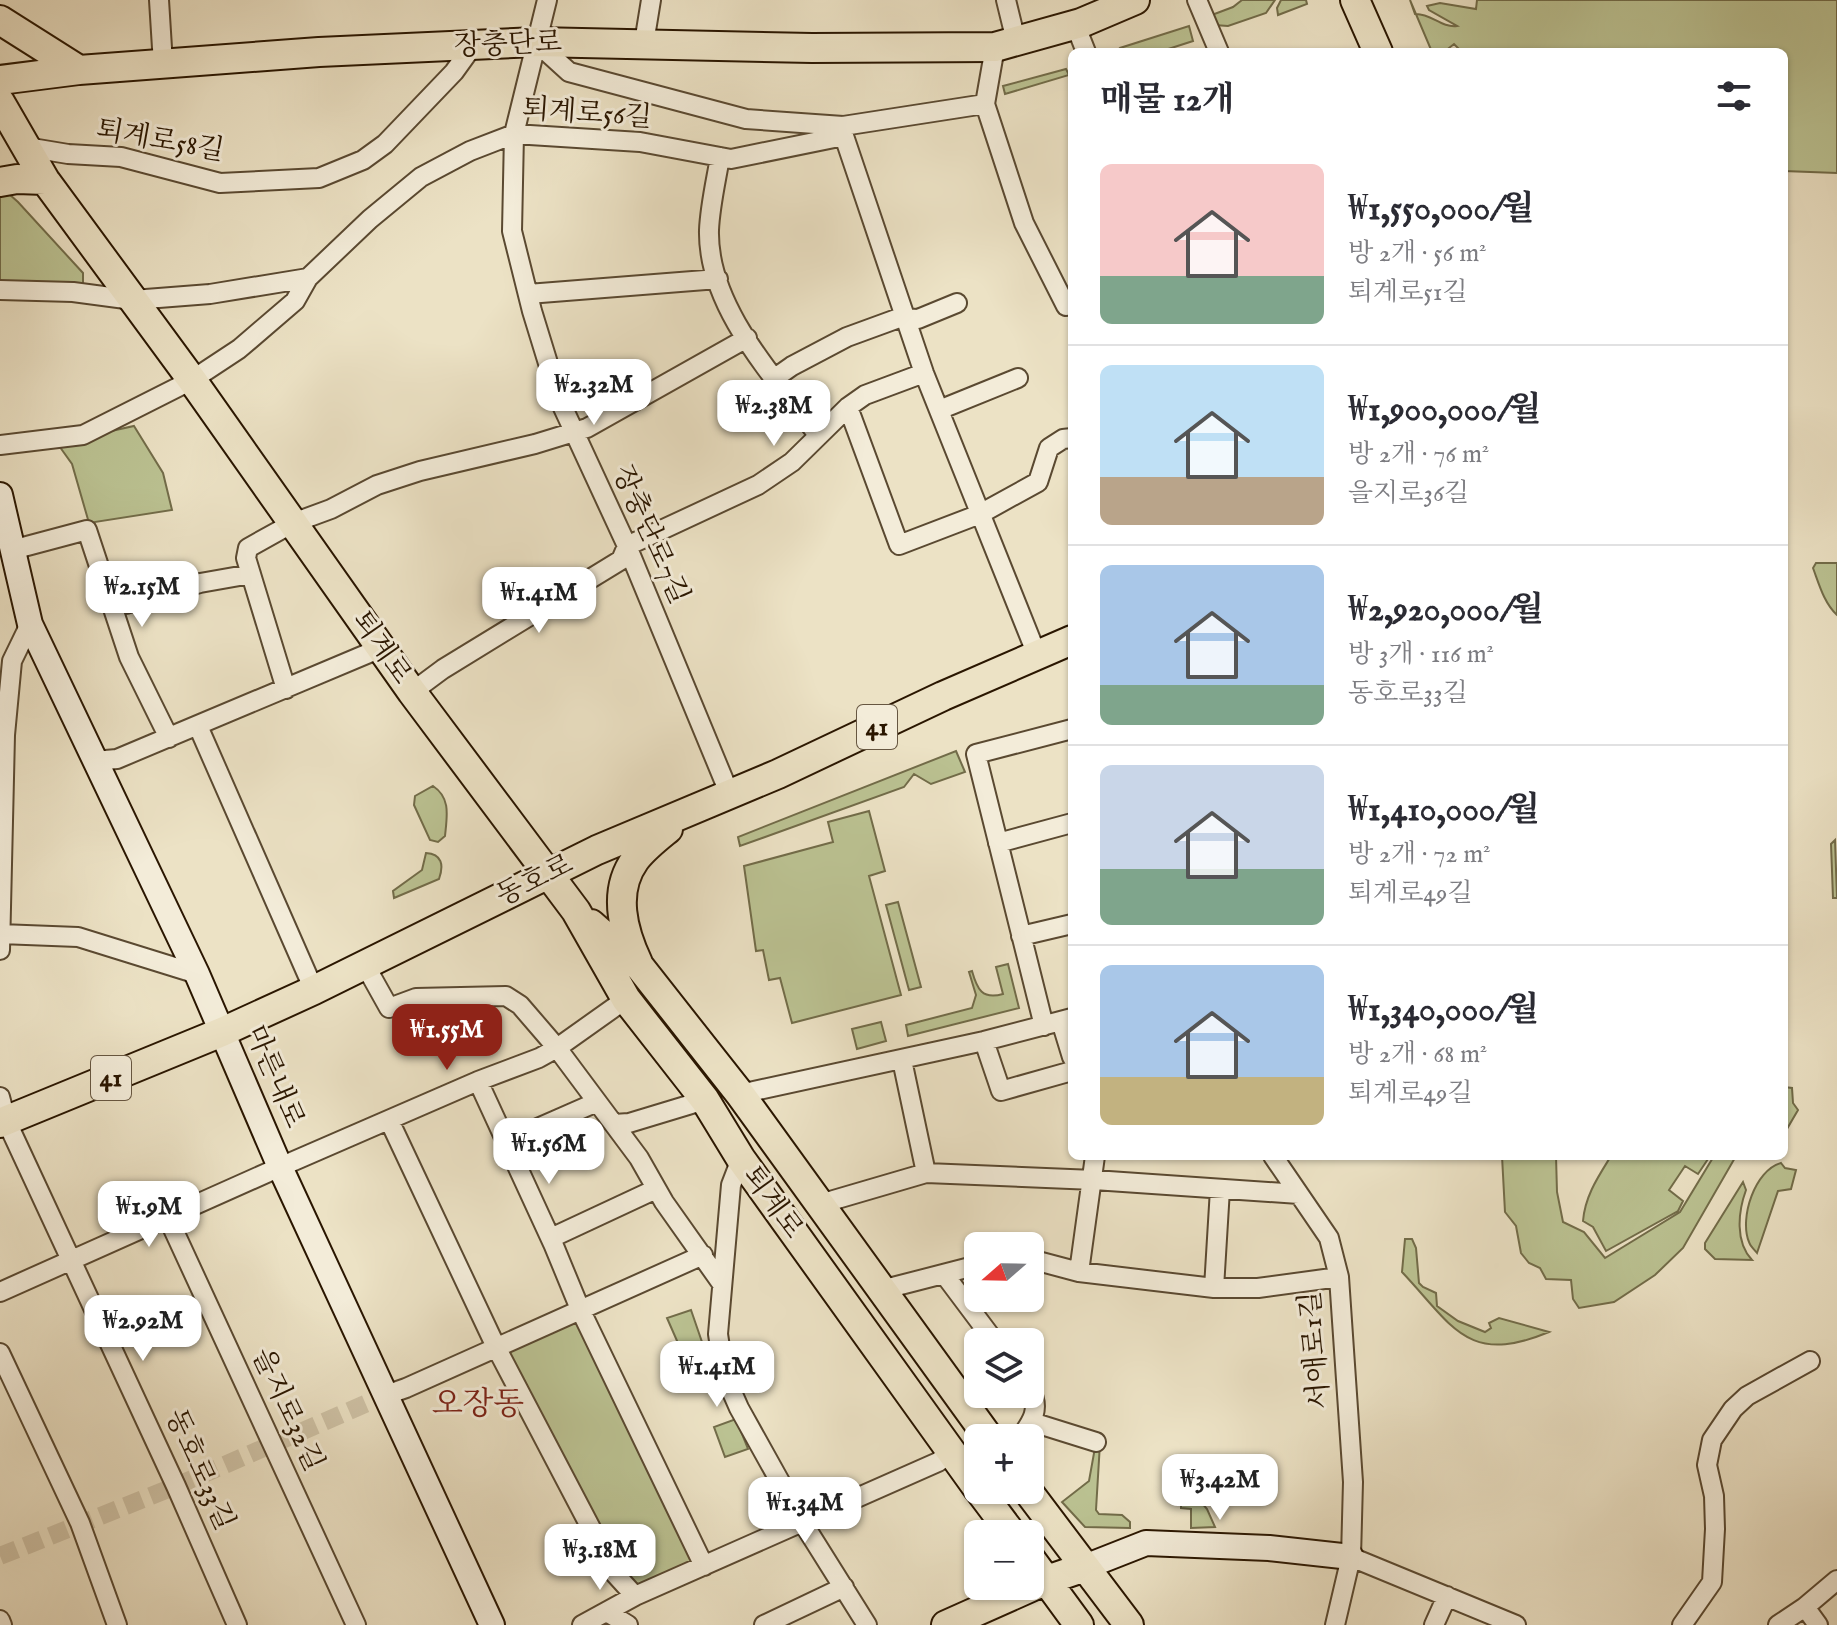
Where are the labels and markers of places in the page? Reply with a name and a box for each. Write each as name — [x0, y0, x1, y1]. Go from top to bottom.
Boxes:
pin: ₩2.32M — [529, 359, 659, 427]
pin: ₩2.38M — [709, 380, 839, 448]
pin: ₩2.15M — [77, 561, 207, 629]
pin: ₩1.41M — [474, 567, 604, 635]
pin: ₩1.55M — [382, 1004, 512, 1072]
pin: ₩1.56M — [484, 1118, 614, 1186]
pin: ₩1.9M — [93, 1181, 205, 1249]
pin: ₩2.92M — [78, 1295, 208, 1363]
pin: ₩1.41M — [652, 1341, 782, 1409]
pin: ₩3.42M — [1155, 1454, 1285, 1522]
pin: ₩1.34M — [740, 1477, 870, 1545]
pin: ₩3.18M — [535, 1524, 665, 1592]

